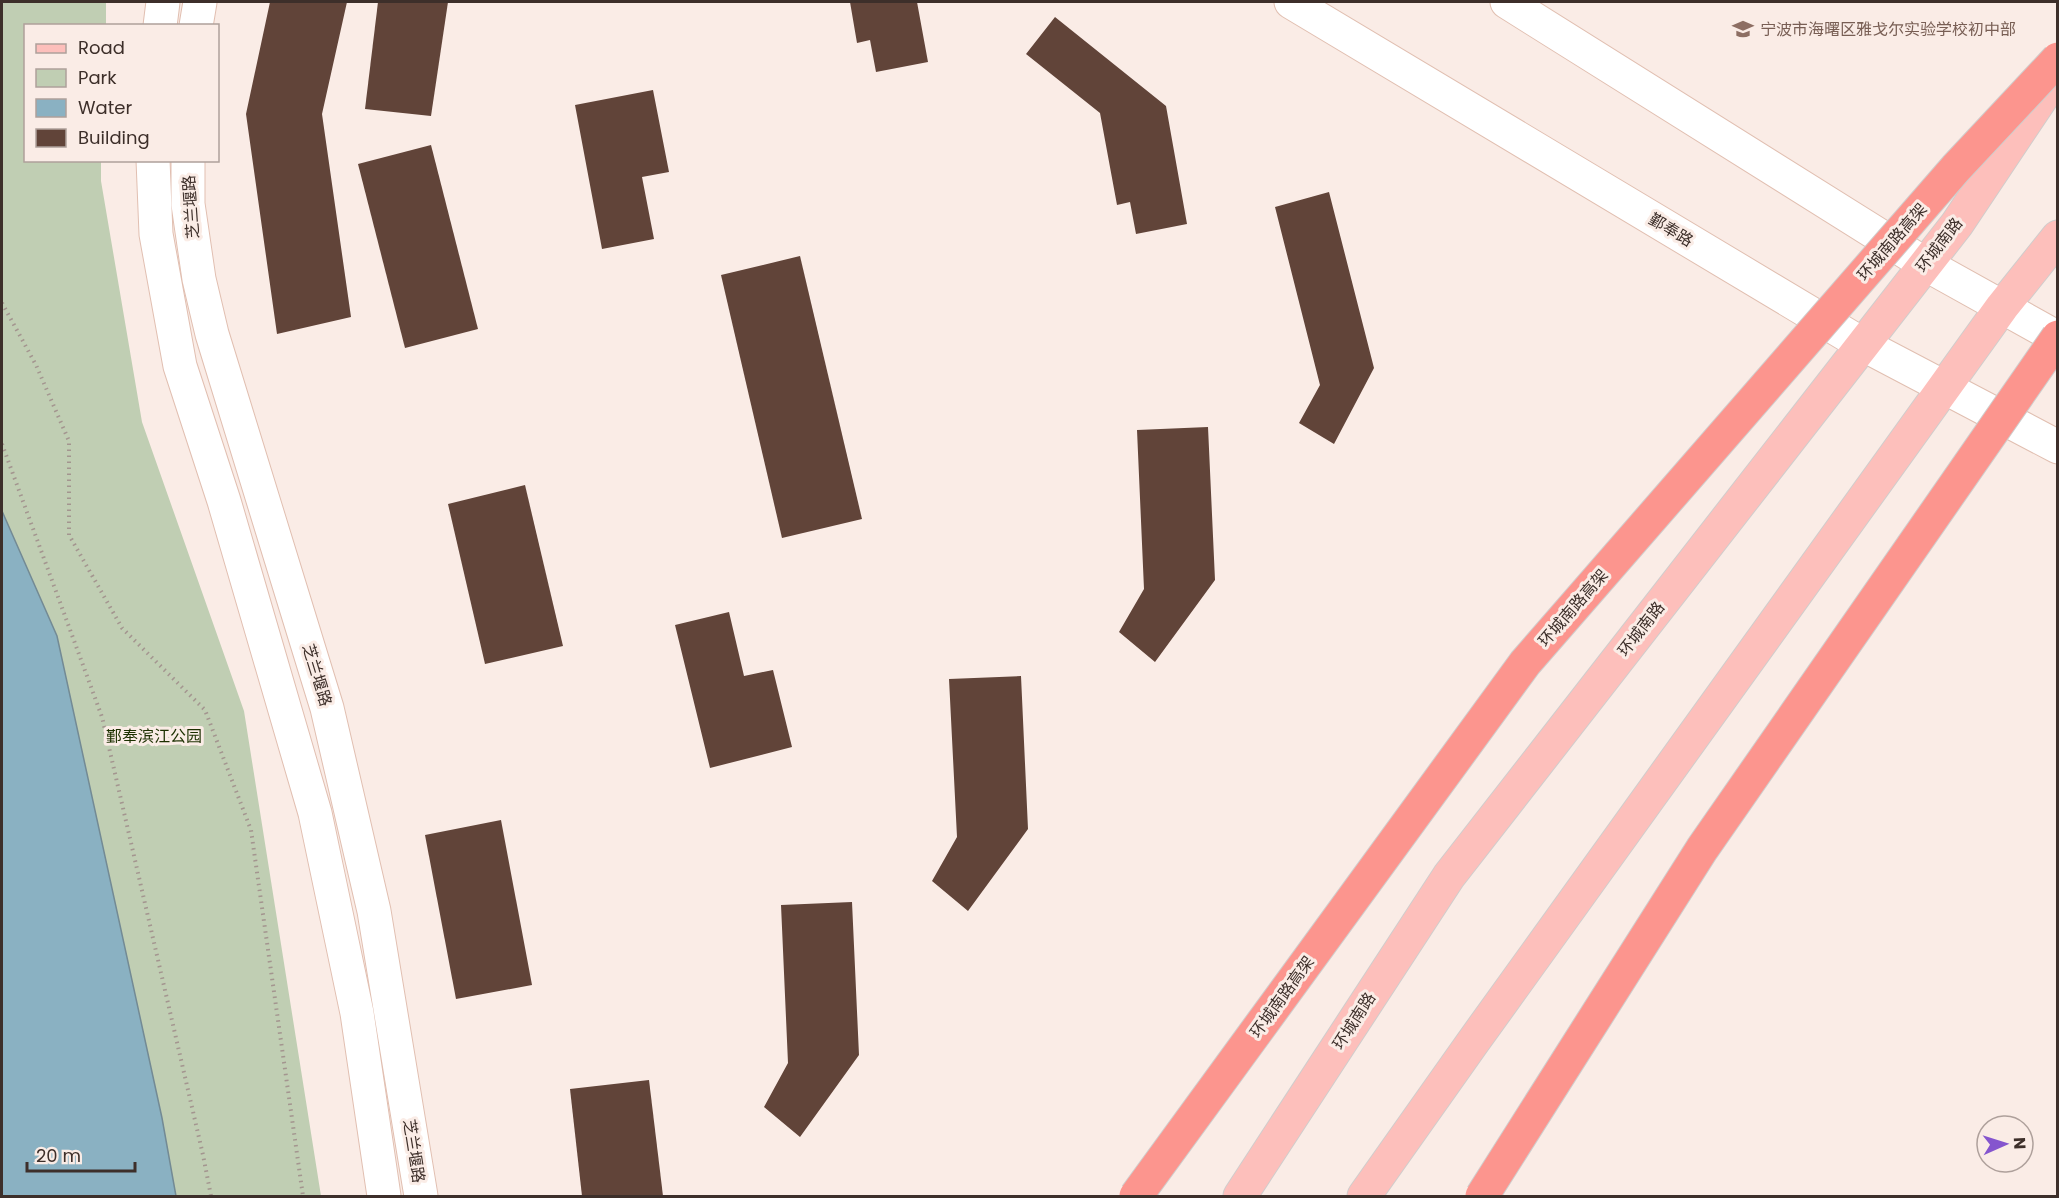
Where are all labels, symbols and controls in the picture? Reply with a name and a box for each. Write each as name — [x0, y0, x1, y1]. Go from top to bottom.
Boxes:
school or university icon: 宁波市海曙区雅戈尔实验学校初中部 — [1731, 17, 1755, 41]
place label: 宁波市海曙区雅戈尔实验学校初中部 — [1760, 18, 2016, 41]
legend — [24, 24, 219, 162]
text: Road — [78, 35, 125, 60]
text: Park — [78, 65, 117, 90]
text: Water — [78, 95, 132, 120]
text: Building — [78, 125, 150, 150]
street label: 芝兰堰路 — [177, 174, 205, 240]
street label: 环城南路高架 — [1852, 198, 1932, 286]
street label: 鄞奉路 — [1644, 208, 1698, 252]
street label: 环城南路 — [1910, 213, 1968, 277]
street label: 环城南路高架 — [1533, 564, 1613, 652]
street label: 环城南路 — [1612, 597, 1670, 661]
street label: 芝兰堰路 — [297, 641, 337, 709]
park label: 鄞奉滨江公园 — [106, 725, 202, 748]
street label: 环城南路高架 — [1244, 951, 1320, 1043]
street label: 环城南路 — [1327, 988, 1381, 1054]
north arrow — [1975, 1114, 2035, 1174]
street label: 芝兰堰路 — [398, 1118, 430, 1184]
scale bar — [27, 1135, 135, 1173]
text: N — [2008, 1137, 2031, 1150]
text: 20 m — [36, 1143, 81, 1168]

